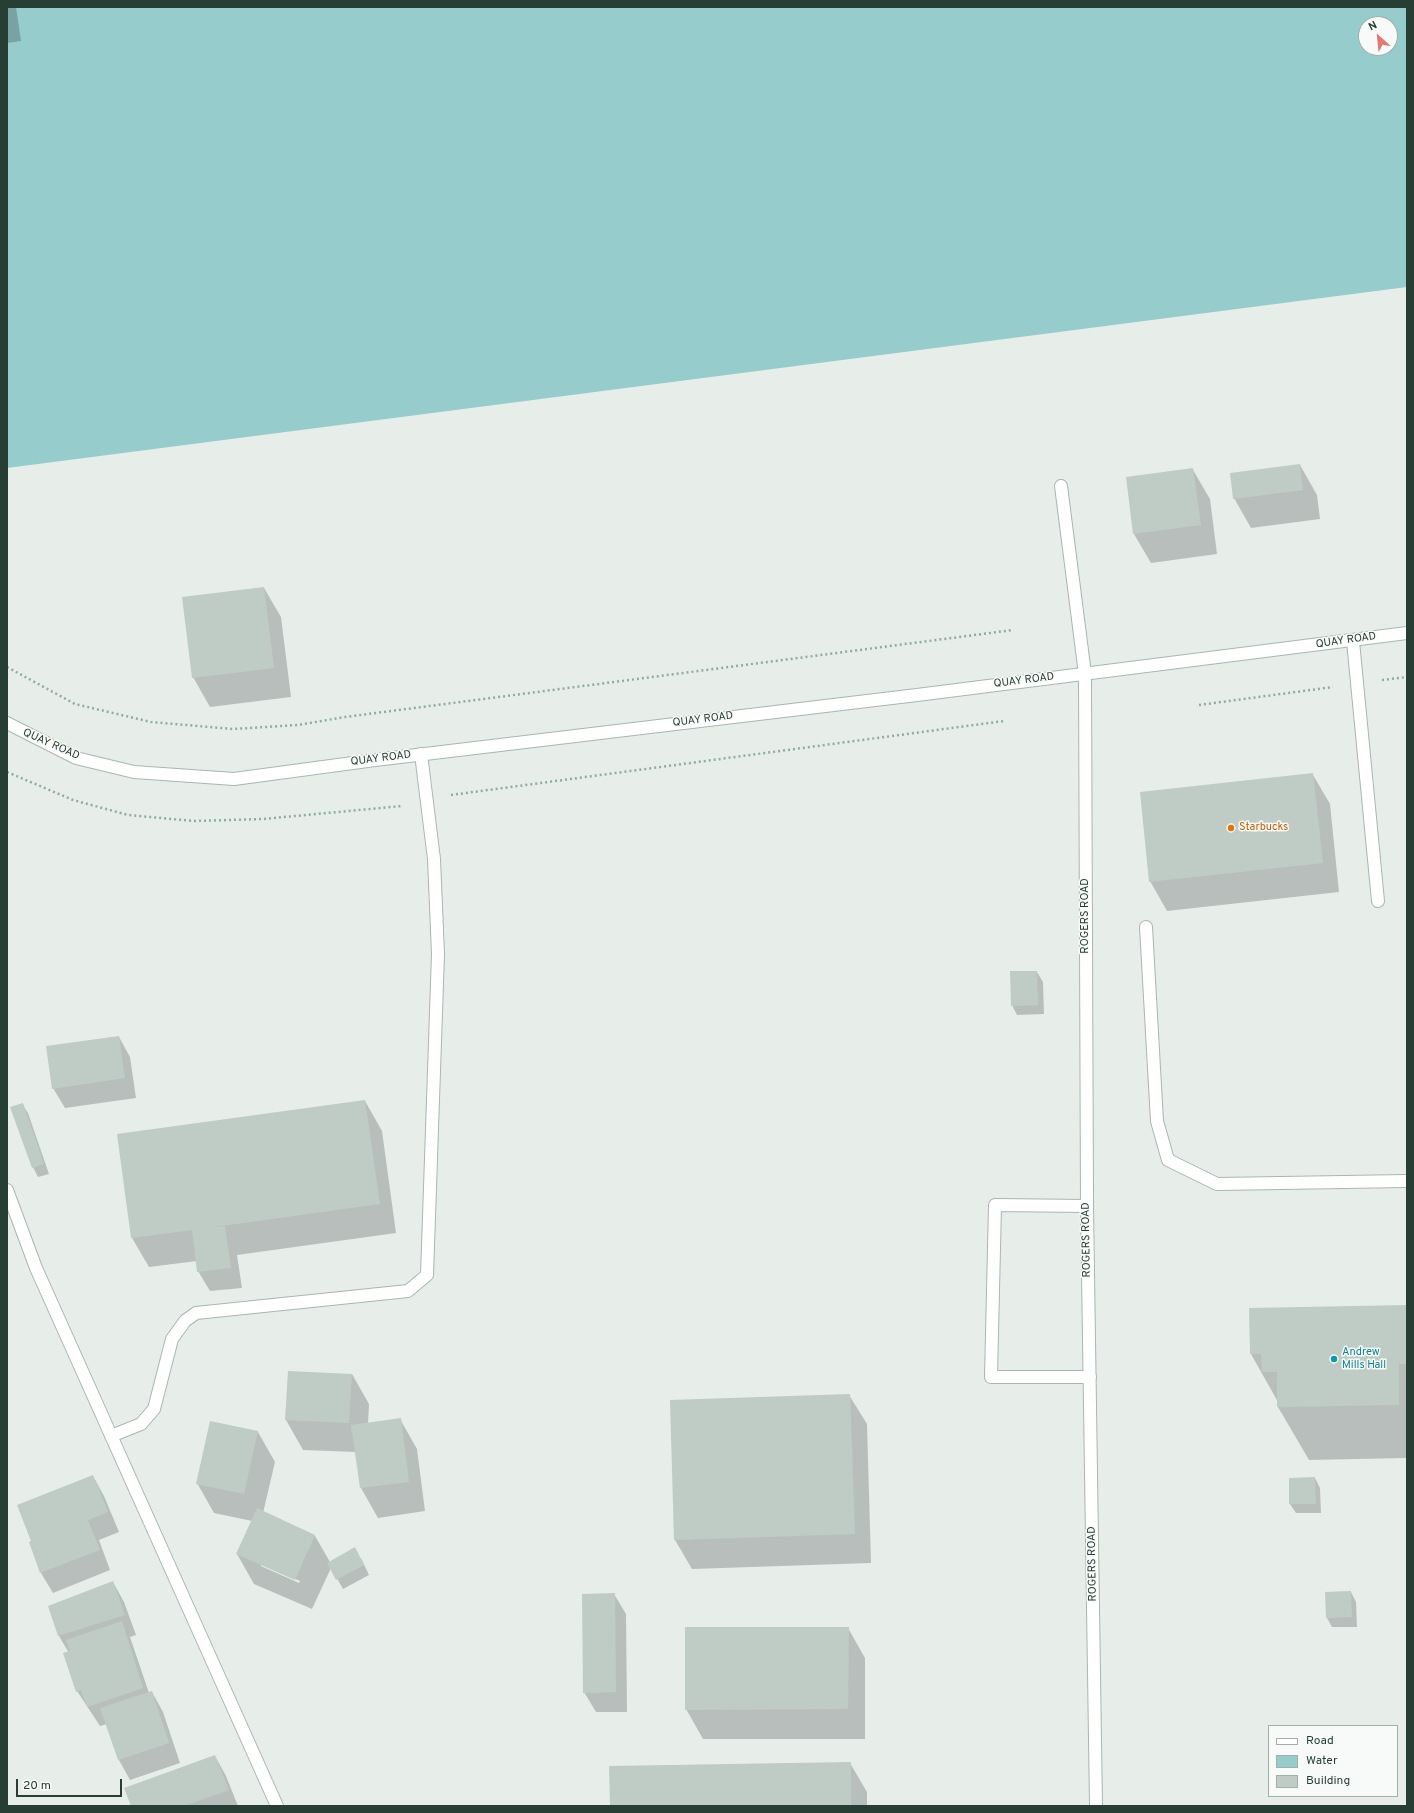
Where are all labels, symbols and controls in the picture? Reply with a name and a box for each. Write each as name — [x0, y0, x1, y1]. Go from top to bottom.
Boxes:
north arrow — [1358, 16, 1398, 56]
text: N — [1366, 18, 1380, 34]
street label: QUAY ROAD — [1315, 630, 1377, 652]
street label: QUAY ROAD — [993, 671, 1055, 691]
street label: QUAY ROAD — [672, 710, 734, 730]
street label: QUAY ROAD — [21, 727, 81, 763]
street label: QUAY ROAD — [350, 749, 412, 769]
place label: Starbucks — [1239, 821, 1288, 835]
marker: Starbucks — [1226, 823, 1236, 833]
street label: ROGERS ROAD — [1079, 878, 1093, 954]
street label: ROGERS ROAD — [1080, 1202, 1094, 1278]
place label: Andrew Mills Hall — [1342, 1346, 1386, 1372]
marker: Andrew Mills Hall — [1329, 1354, 1339, 1364]
street label: ROGERS ROAD — [1086, 1526, 1100, 1602]
legend — [1268, 1725, 1398, 1797]
text: Road — [1306, 1733, 1334, 1749]
text: Water — [1306, 1753, 1338, 1769]
scale bar — [18, 1771, 124, 1797]
text: Building — [1306, 1773, 1350, 1789]
text: 20 m — [23, 1778, 51, 1794]

